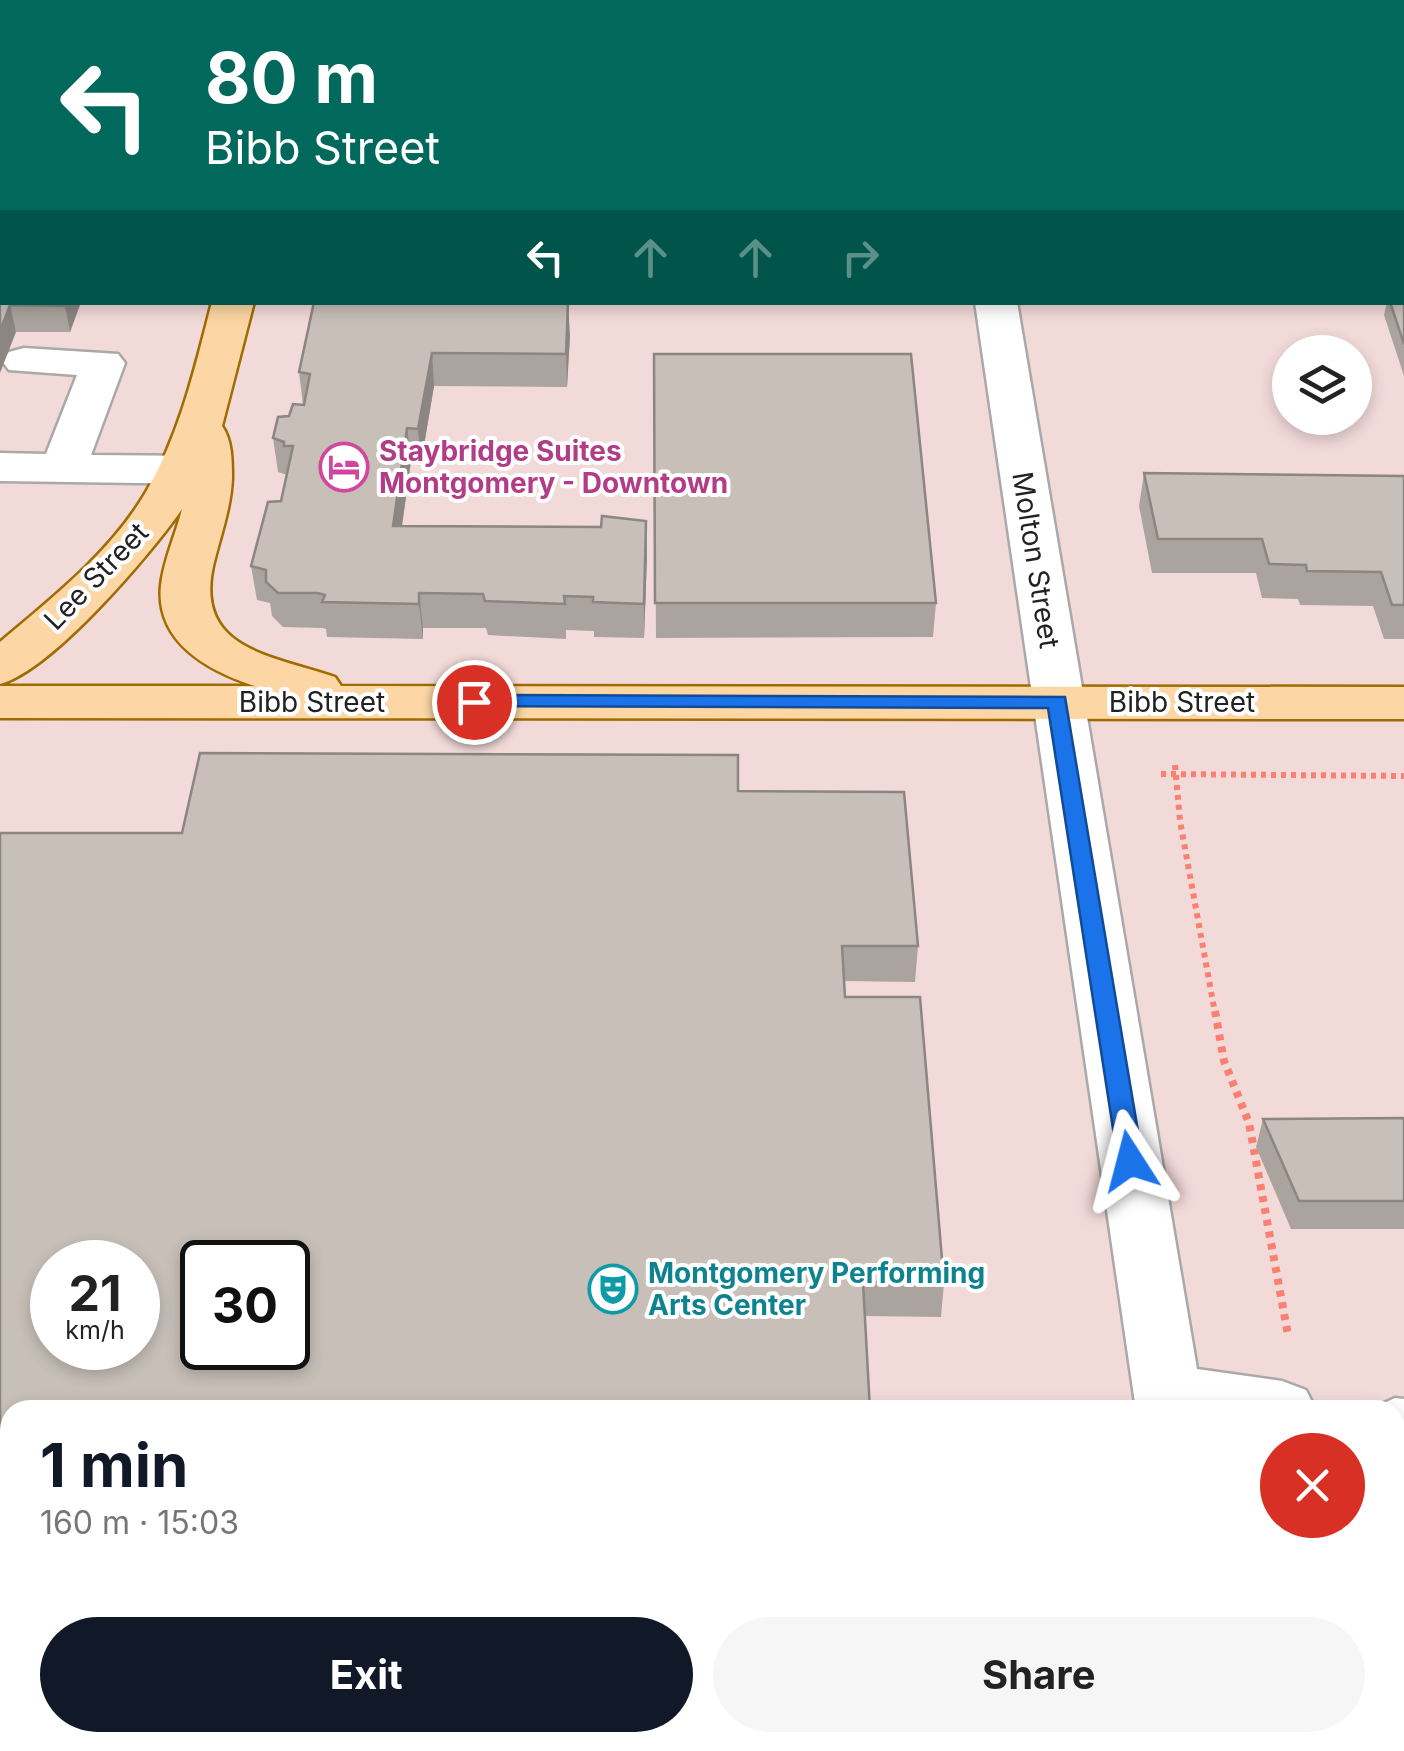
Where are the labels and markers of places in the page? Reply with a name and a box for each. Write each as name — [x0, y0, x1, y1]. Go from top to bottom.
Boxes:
place label: Staybridge Suites Montgomery - Downtown — [379, 434, 728, 500]
hotel icon: Staybridge Suites Montgomery - Downtown — [318, 441, 370, 493]
pin — [432, 660, 517, 745]
place label: Montgomery Performing Arts Center — [648, 1256, 985, 1322]
theatre icon: Montgomery Performing Arts Center — [587, 1263, 639, 1315]

